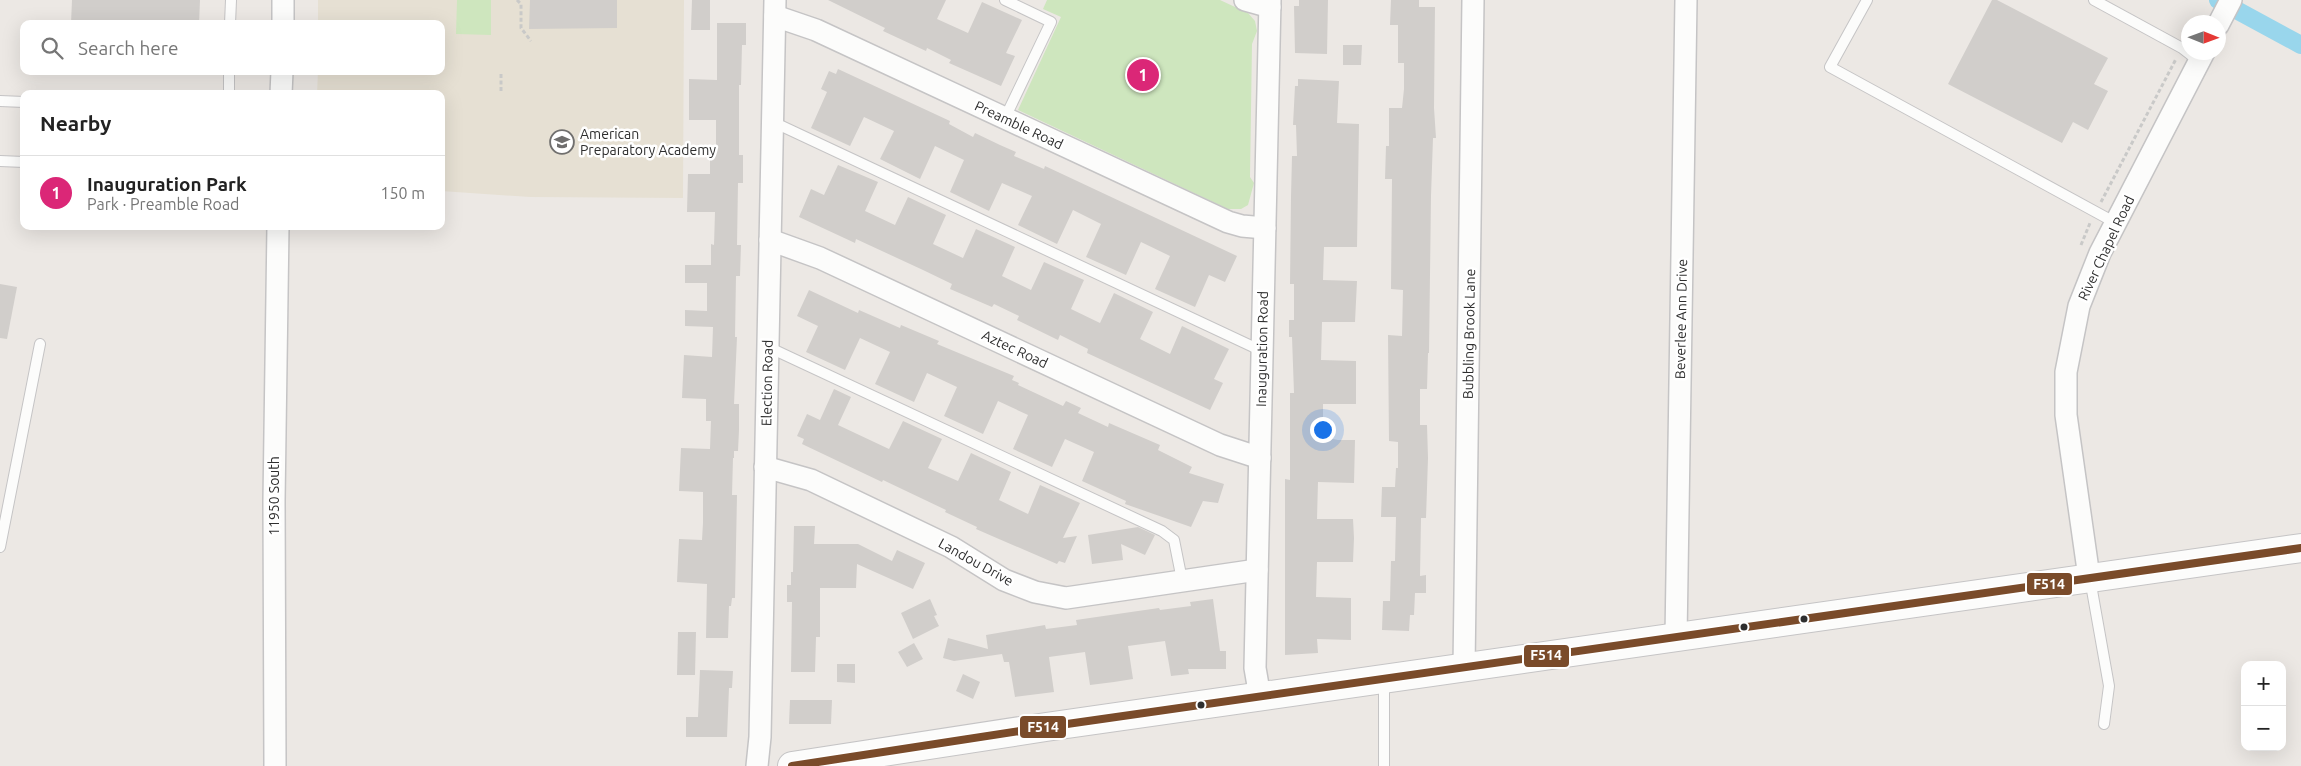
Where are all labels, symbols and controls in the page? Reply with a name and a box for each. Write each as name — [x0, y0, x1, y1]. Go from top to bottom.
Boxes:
north arrow — [2181, 15, 2226, 60]
search box — [20, 20, 445, 75]
icon: search — [38, 34, 66, 62]
text: Search here — [78, 37, 178, 59]
pin: 1 — [1127, 56, 1159, 94]
street label: Preamble Road — [972, 98, 1066, 152]
text: Nearby — [40, 111, 111, 135]
place label: American Preparatory Academy — [580, 126, 716, 158]
school or university icon: American Preparatory Academy — [549, 129, 575, 155]
text: Inauguration Park — [87, 173, 247, 195]
text: 1 — [51, 184, 61, 202]
text: 150 m — [380, 184, 425, 202]
street label: River Chapel Road — [2075, 193, 2137, 303]
text: Park · Preamble Road — [87, 195, 239, 213]
street label: Beverlee Ann Drive — [1672, 259, 1690, 379]
street label: Bubbling Brook Lane — [1460, 269, 1478, 399]
street label: Inauguration Road — [1253, 291, 1271, 407]
street label: Aztec Road — [979, 327, 1051, 371]
street label: Election Road — [758, 340, 776, 426]
your location — [1310, 417, 1336, 443]
street label: 11950 South — [266, 456, 282, 536]
street label: Landou Drive — [936, 535, 1016, 589]
line badge: F514 — [2026, 572, 2073, 596]
text: F514 — [2033, 576, 2065, 592]
unlabelled marker — [1799, 614, 1809, 624]
unlabelled marker — [1739, 622, 1749, 632]
line badge: F514 — [1523, 644, 1570, 668]
text: F514 — [1530, 647, 1562, 663]
map controls — [2241, 661, 2286, 751]
button: + — [2241, 661, 2286, 706]
unlabelled marker — [1196, 700, 1206, 710]
button: − — [2241, 706, 2286, 751]
line badge: F514 — [1019, 715, 1067, 739]
text: F514 — [1027, 719, 1059, 735]

